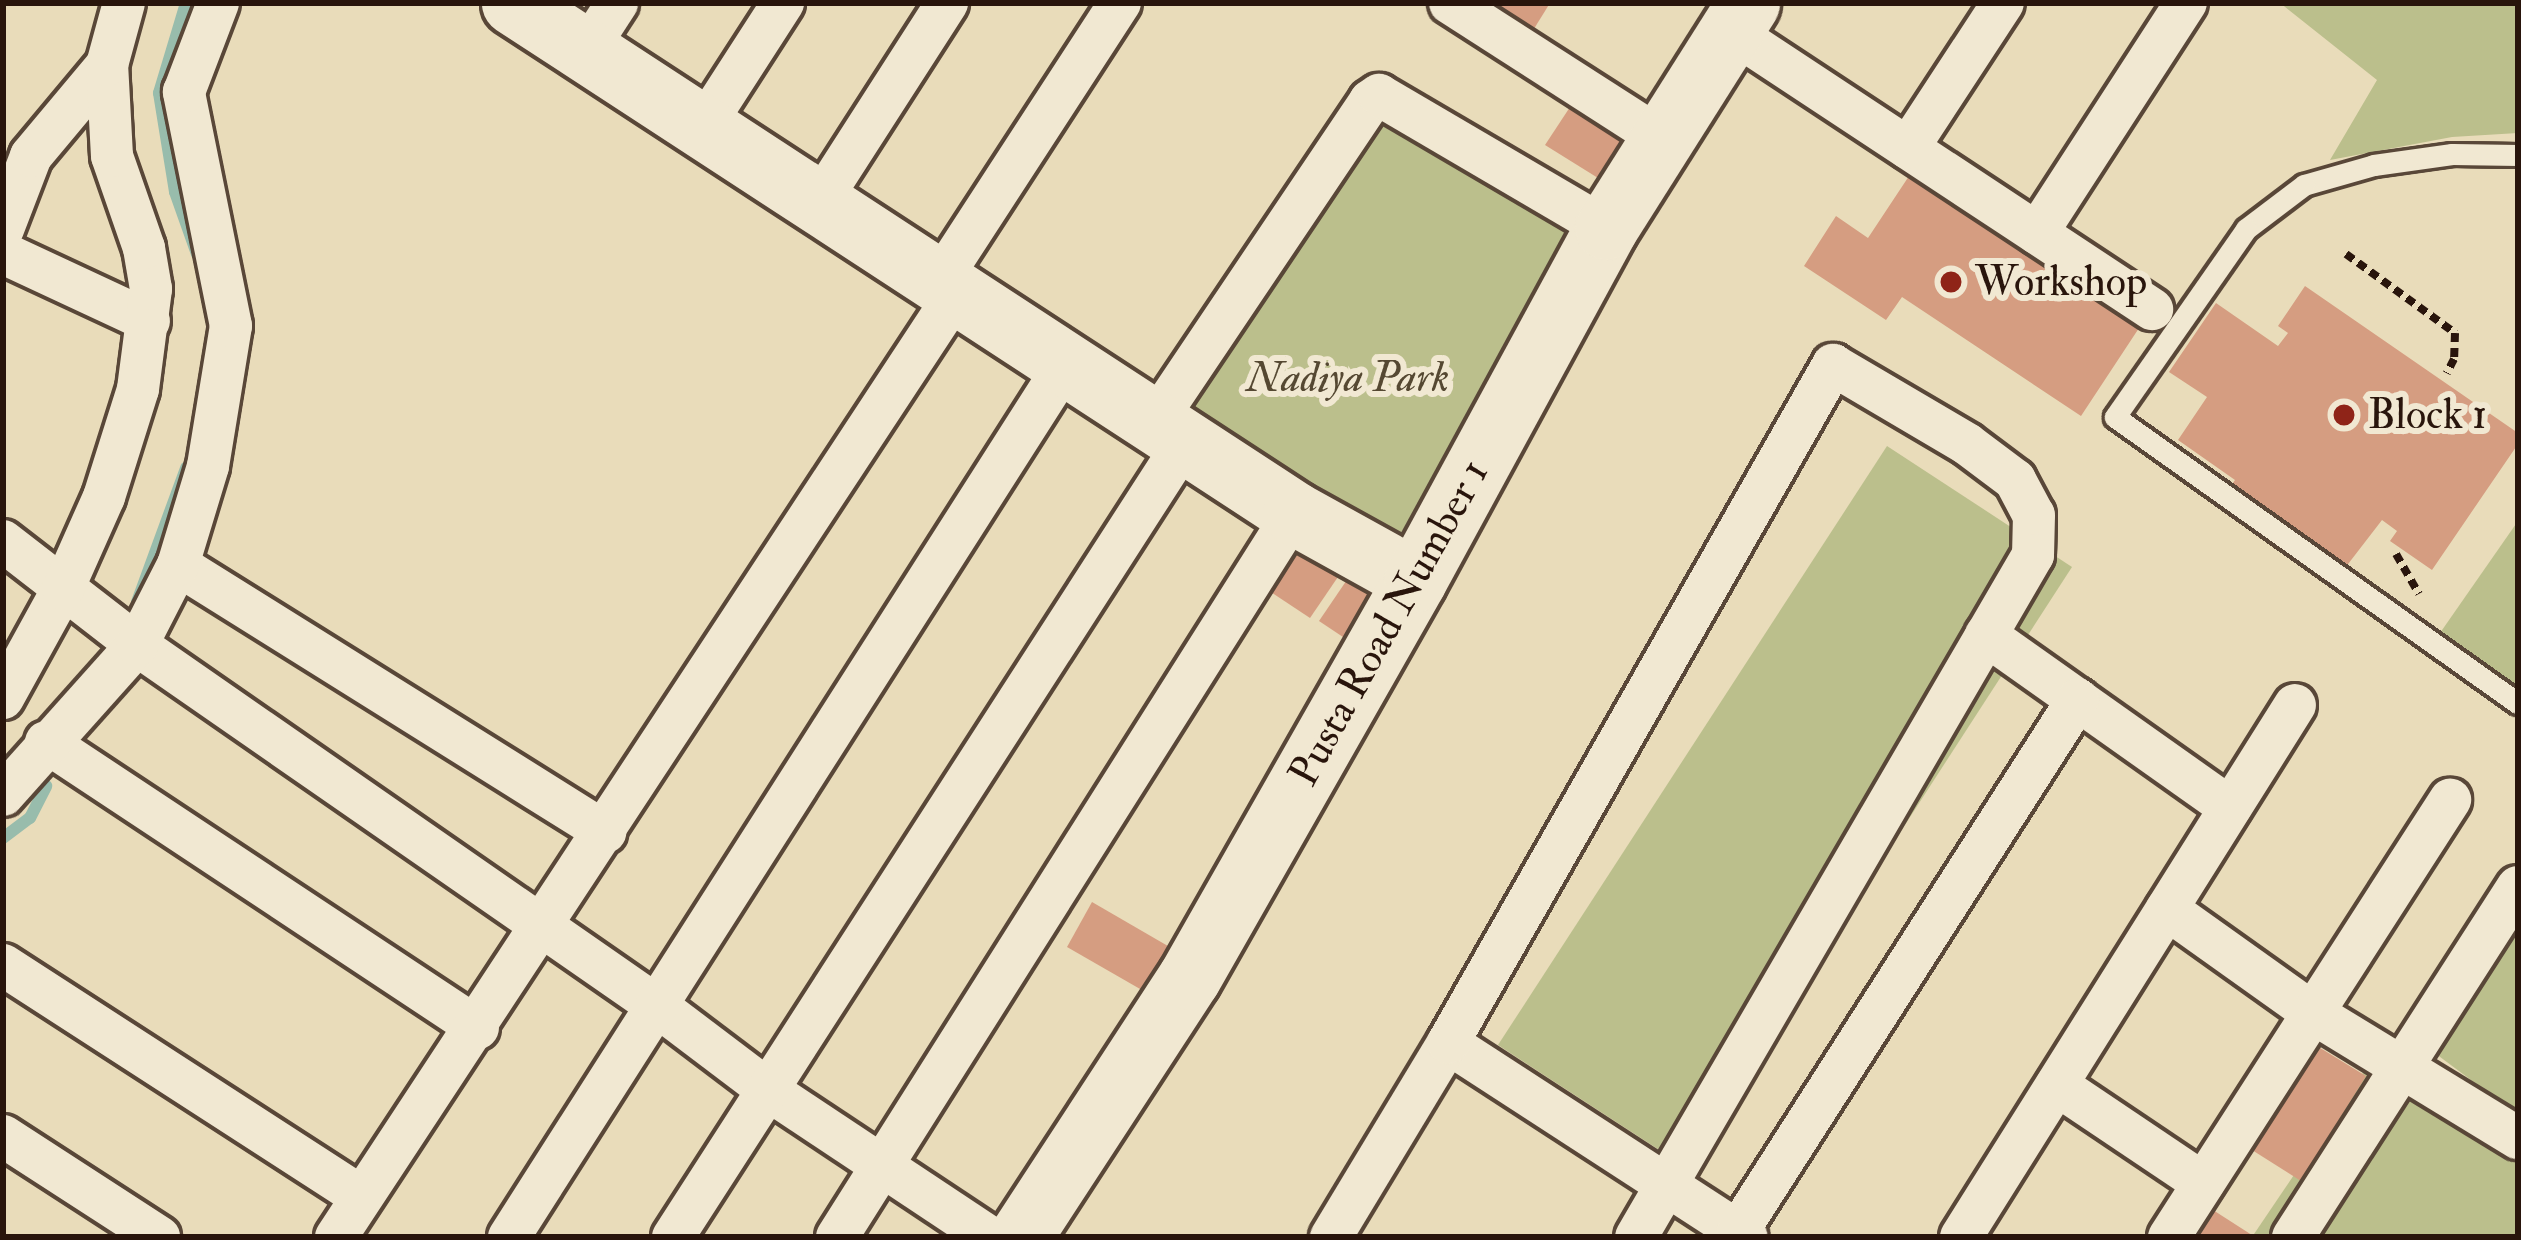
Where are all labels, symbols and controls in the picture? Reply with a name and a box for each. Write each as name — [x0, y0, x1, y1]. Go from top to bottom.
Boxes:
place label: Workshop — [1975, 257, 2147, 307]
marker: Workshop — [1938, 269, 1964, 295]
park label: Nadiya Park — [1247, 353, 1449, 403]
place label: Block 1 — [2368, 390, 2487, 440]
marker: Block 1 — [2331, 402, 2357, 428]
street label: Pusta Road Number 1 — [1278, 451, 1500, 795]

